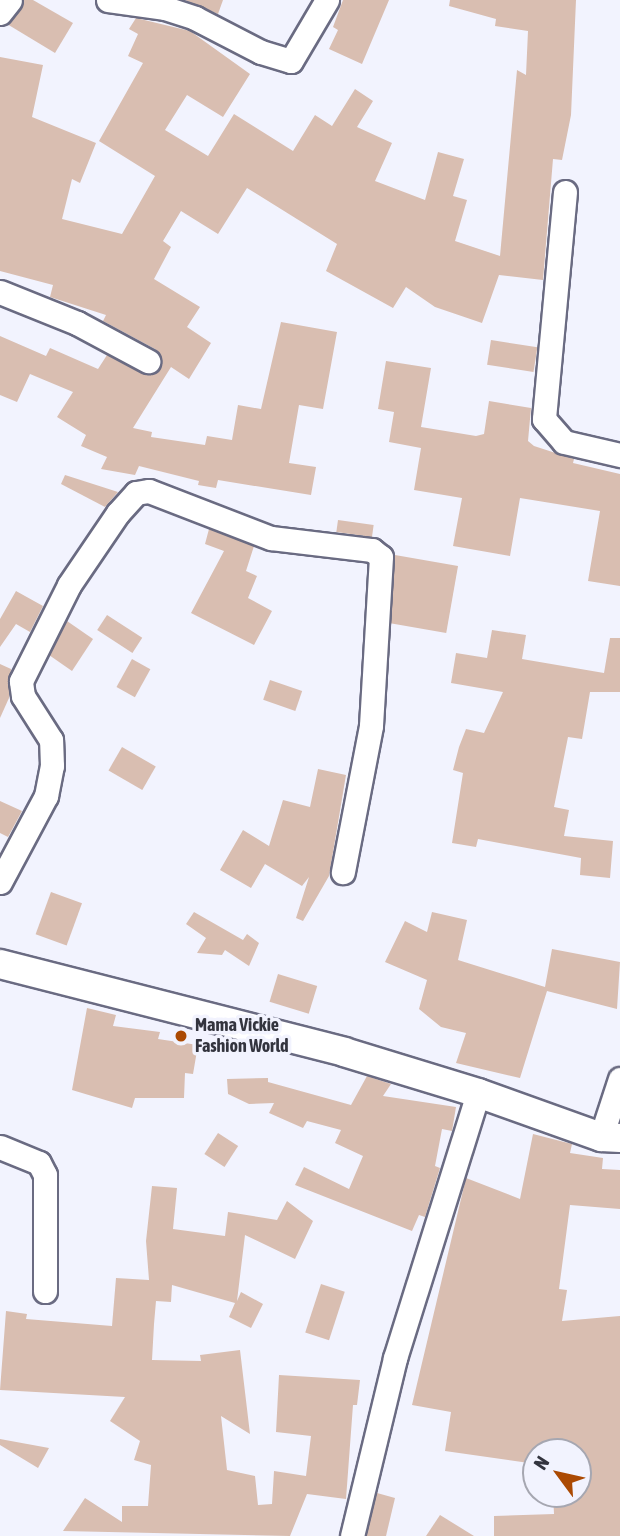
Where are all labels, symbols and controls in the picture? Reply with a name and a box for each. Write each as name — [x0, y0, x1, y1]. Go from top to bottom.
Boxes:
place label: Mama Vickie Fashion World — [195, 1015, 289, 1058]
marker: Mama Vickie Fashion World — [173, 1028, 189, 1044]
north arrow — [522, 1438, 592, 1508]
text: N — [529, 1452, 553, 1473]

